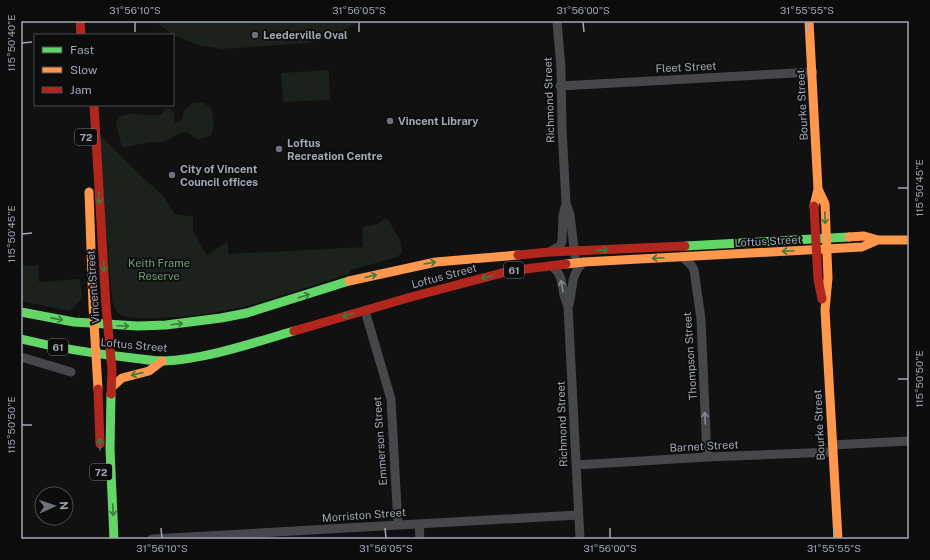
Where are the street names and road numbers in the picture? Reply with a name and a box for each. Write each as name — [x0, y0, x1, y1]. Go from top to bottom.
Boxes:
street label: Richmond Street — [542, 57, 556, 143]
street label: Fleet Street — [655, 59, 717, 75]
street label: Bourke Street — [794, 69, 810, 141]
road number: 72 — [75, 129, 97, 145]
street label: Loftus Street — [734, 233, 802, 249]
street label: Vincent Street — [84, 250, 102, 324]
street label: Loftus Street — [410, 262, 478, 290]
road number: 61 — [504, 262, 524, 278]
street label: Thompson Street — [681, 312, 699, 400]
street label: Loftus Street — [100, 336, 168, 354]
road number: 61 — [48, 339, 68, 355]
street label: Richmond Street — [555, 381, 569, 467]
street label: Bourke Street — [811, 389, 827, 461]
street label: Emmerson Street — [371, 396, 389, 486]
street label: Barnet Street — [669, 438, 739, 454]
road number: 72 — [90, 464, 112, 480]
street label: Morriston Street — [322, 506, 406, 524]

